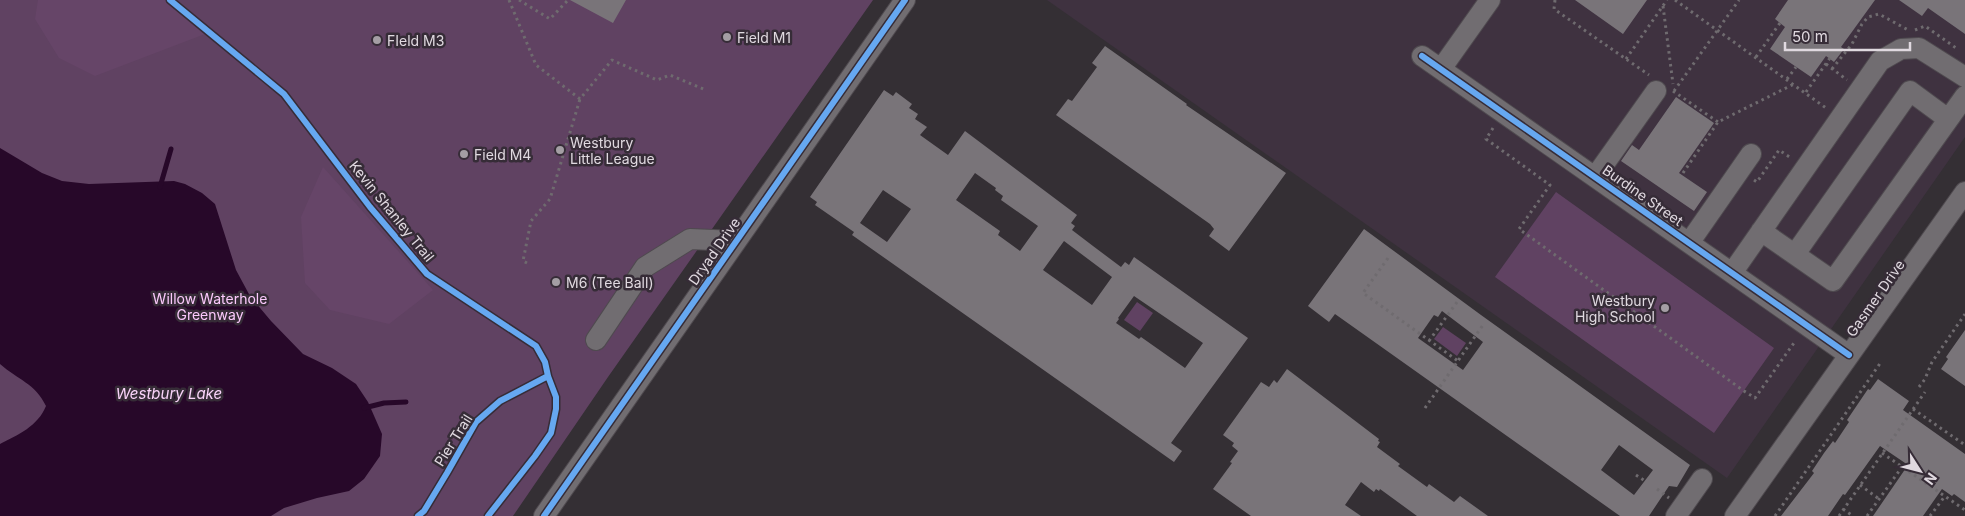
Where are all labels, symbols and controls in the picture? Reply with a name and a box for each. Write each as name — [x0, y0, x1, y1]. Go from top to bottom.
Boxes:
scale bar — [1785, 20, 1910, 52]
text: 50 m — [1792, 27, 1828, 46]
place label: Field M1 — [737, 29, 791, 46]
marker: Field M1 — [721, 31, 733, 43]
place label: FIeld M3 — [387, 32, 444, 49]
marker: FIeld M3 — [371, 34, 383, 46]
place label: Westbury Little League — [570, 134, 655, 167]
marker: Westbury Little League — [554, 144, 566, 156]
place label: Field M4 — [474, 146, 531, 163]
marker: Field M4 — [458, 148, 470, 160]
street label: Kevin Shanley Trail — [346, 157, 438, 265]
street label: Burdine Street — [1599, 161, 1687, 229]
street label: Dryad Drive — [685, 214, 743, 288]
street label: Gasmer Drive — [1842, 256, 1908, 340]
place label: M6 (Tee Ball) — [566, 274, 654, 291]
marker: M6 (Tee Ball) — [550, 276, 562, 288]
park label: Willow Waterhole Greenway — [153, 290, 267, 323]
place label: Westbury High School — [1575, 292, 1655, 325]
marker: Westbury High School — [1659, 302, 1671, 314]
water label: Westbury Lake — [116, 384, 222, 403]
street label: Pier Trail — [430, 411, 476, 469]
north arrow — [1895, 446, 1945, 496]
text: N — [1921, 470, 1941, 488]

